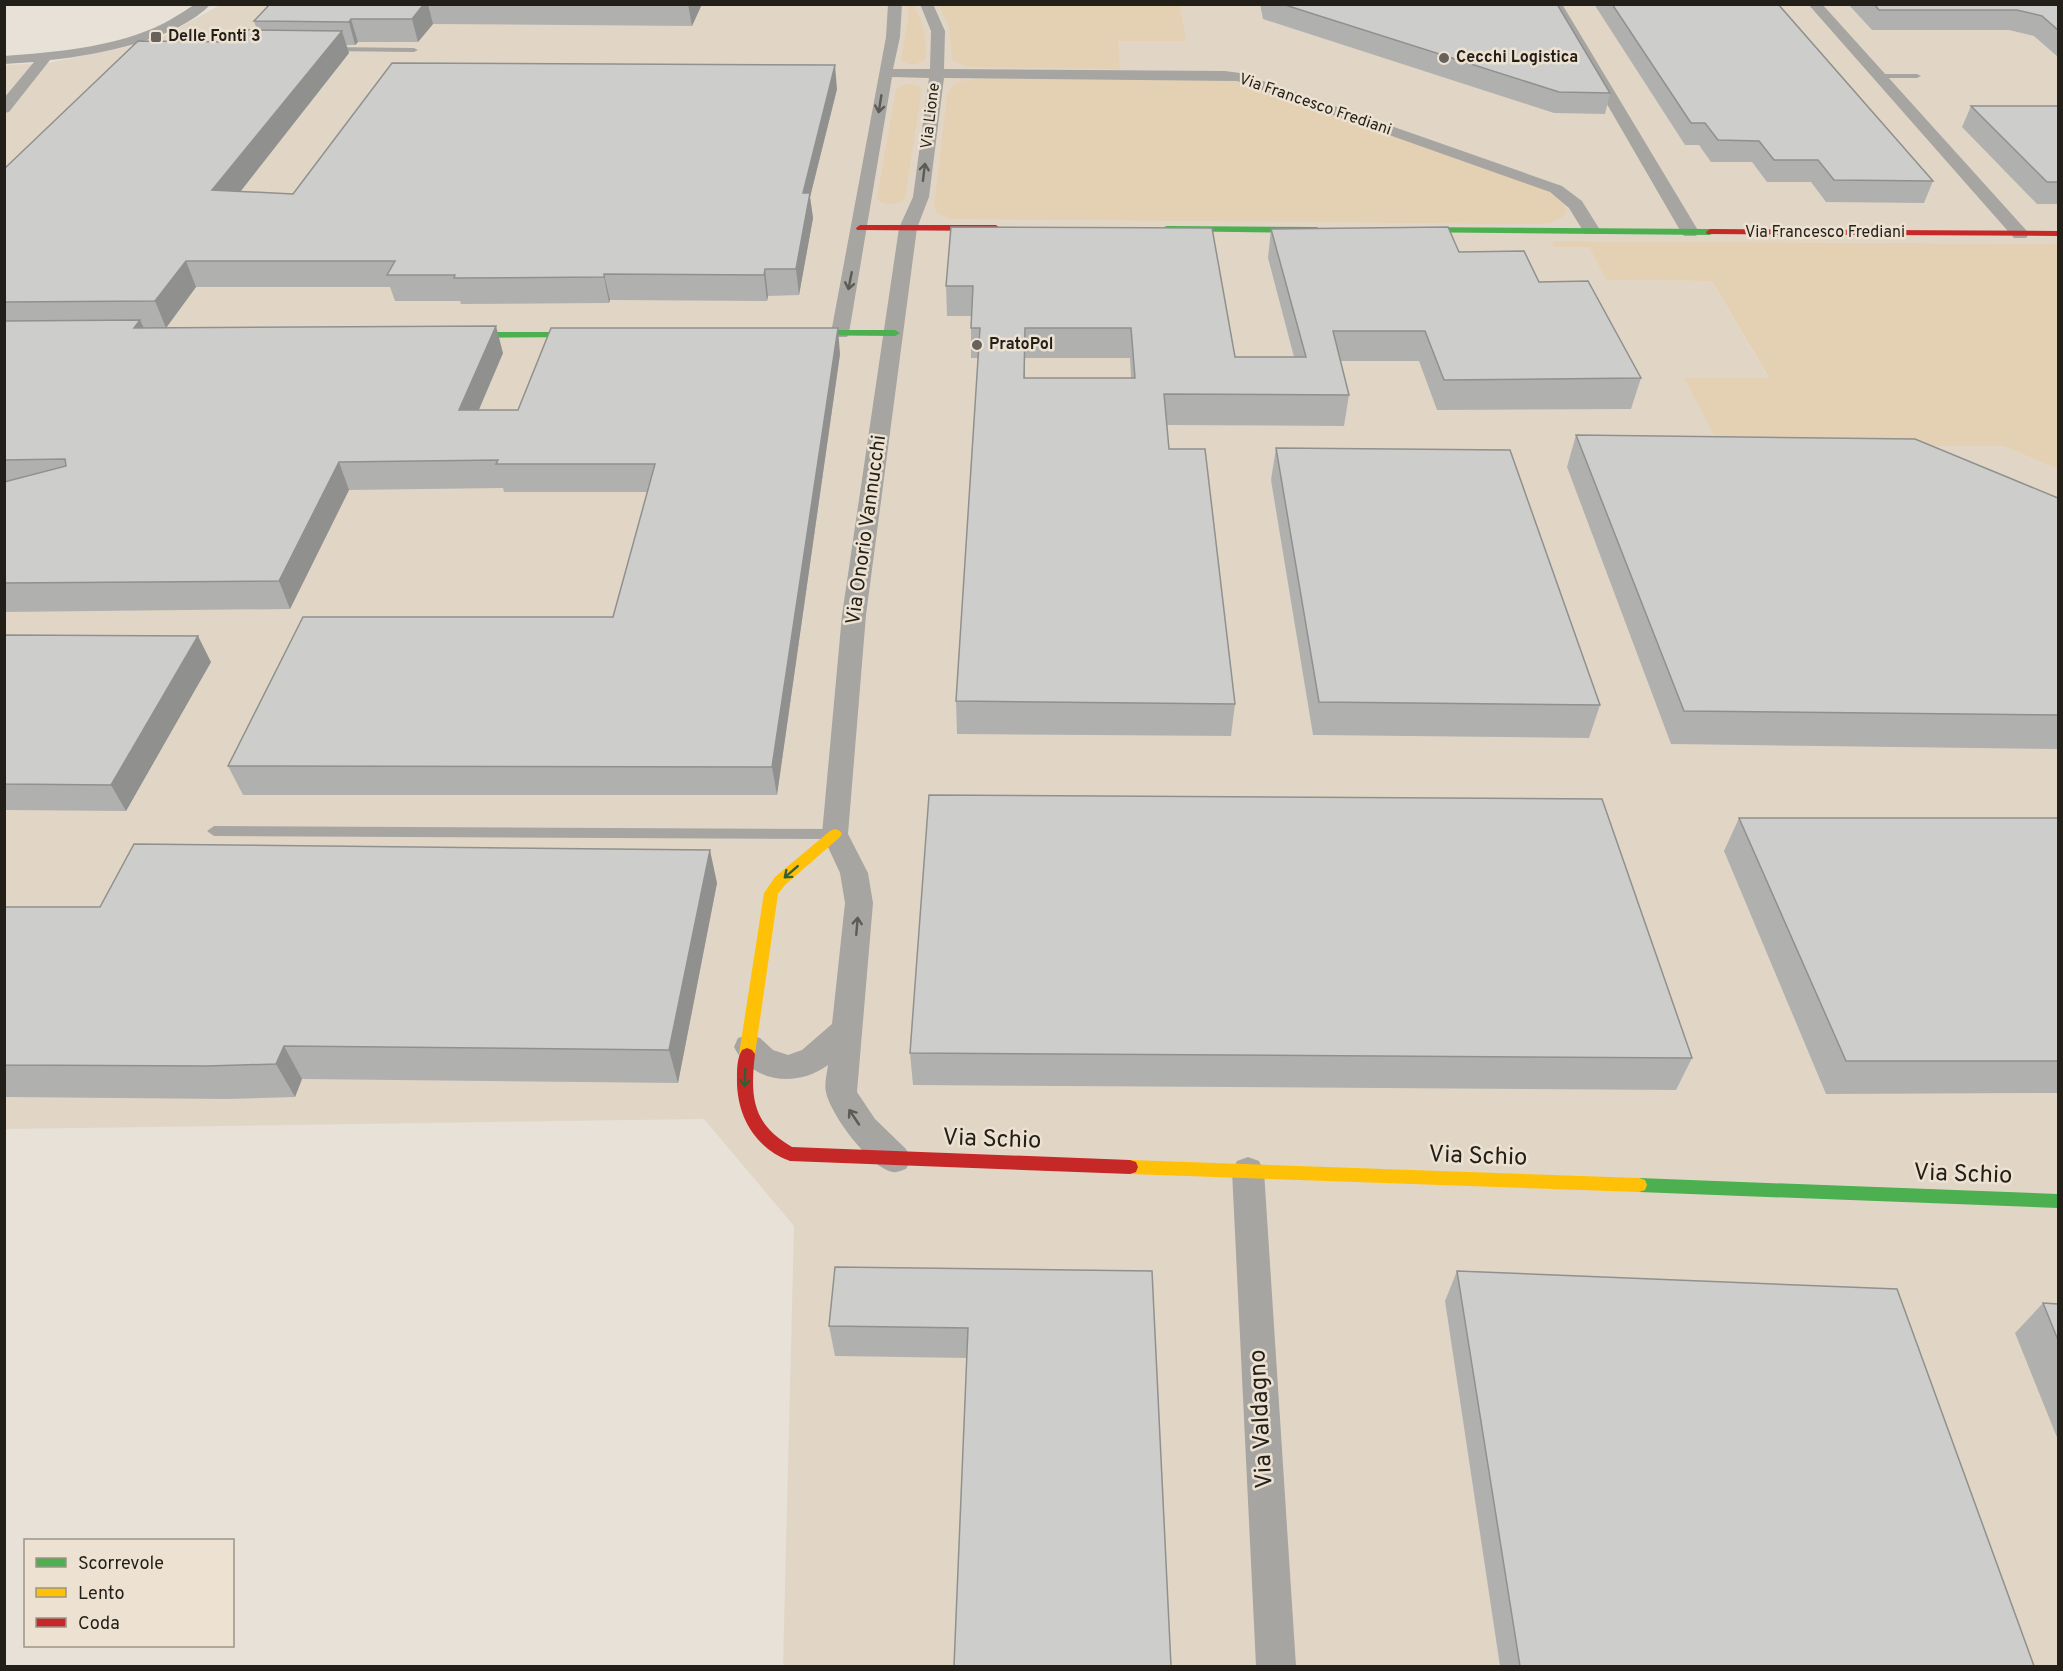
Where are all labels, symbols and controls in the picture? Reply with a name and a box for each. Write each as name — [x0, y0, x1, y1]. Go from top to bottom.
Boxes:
place label: Delle Fonti 3 — [168, 27, 261, 47]
marker: Delle Fonti 3 — [149, 30, 163, 44]
place label: Cecchi Logistica — [1456, 48, 1578, 68]
marker: Cecchi Logistica — [1437, 51, 1451, 65]
street label: Via Francesco Frediani — [1236, 69, 1394, 141]
street label: Via Lione — [917, 82, 945, 150]
one-way arrow — [874, 93, 885, 113]
one-way arrow — [919, 163, 930, 183]
street label: Via Francesco Frediani — [1745, 223, 1905, 243]
one-way arrow — [844, 270, 855, 290]
place label: PratoPol — [989, 335, 1053, 355]
marker: PratoPol — [970, 338, 984, 352]
street label: Via Onorio Vannucchi — [841, 433, 893, 627]
one-way arrow — [783, 865, 798, 879]
one-way arrow — [852, 917, 863, 937]
one-way arrow — [739, 1068, 751, 1088]
one-way arrow — [848, 1109, 861, 1126]
street label: Via Schio — [942, 1123, 1042, 1157]
street label: Via Schio — [1428, 1140, 1528, 1174]
street label: Via Schio — [1913, 1158, 2013, 1192]
street label: Via Valdagno — [1243, 1349, 1281, 1489]
legend — [24, 1539, 234, 1647]
text: Scorrevole — [78, 1553, 164, 1576]
text: Lento — [78, 1583, 124, 1606]
text: Coda — [78, 1613, 120, 1636]

